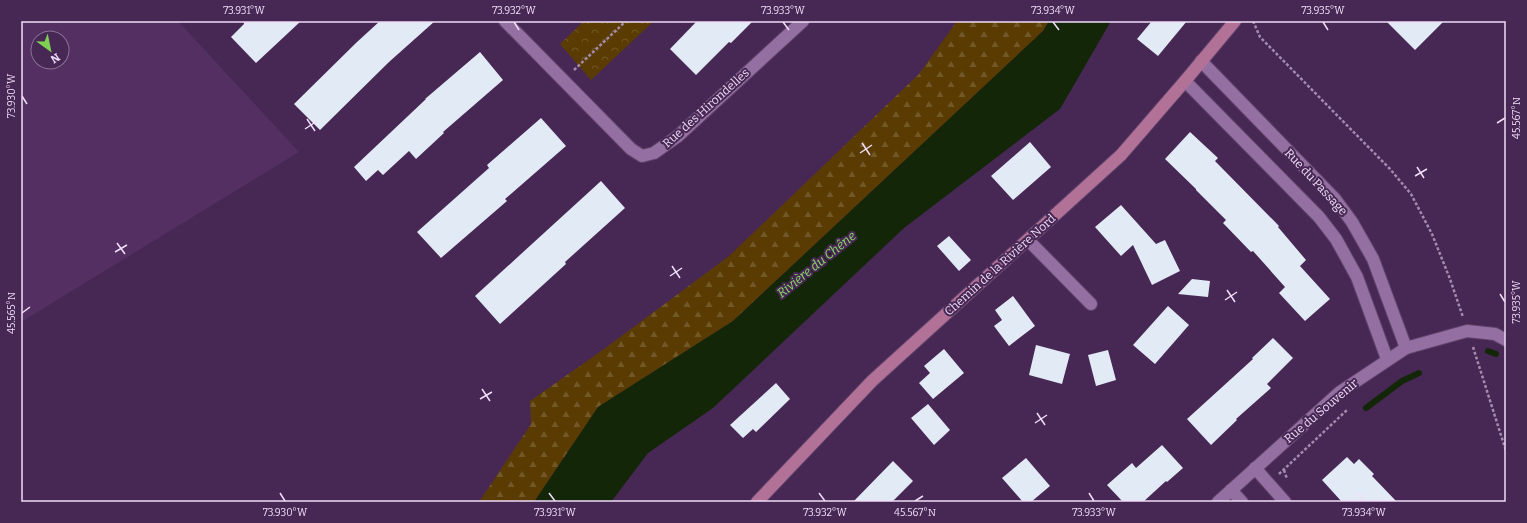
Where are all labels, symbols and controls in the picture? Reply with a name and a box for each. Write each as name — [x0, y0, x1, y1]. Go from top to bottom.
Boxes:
text: 73.931°W — [223, 5, 266, 17]
text: 73.932°W — [492, 5, 536, 17]
text: 73.933°W — [761, 5, 806, 17]
text: 73.934°W — [1031, 5, 1075, 17]
text: 73.935°W — [1301, 5, 1345, 17]
north arrow — [30, 30, 70, 70]
text: N — [48, 50, 62, 66]
street label: Rue des Hirondelles — [660, 65, 752, 150]
text: 73.930°W — [6, 73, 18, 118]
text: 45.567°N — [1511, 97, 1523, 139]
street label: Rue du Passage — [1282, 146, 1350, 218]
street label: Chemin de la Rivière Nord — [942, 211, 1058, 319]
water label: Rivière du Chêne — [774, 228, 859, 301]
text: 73.935°W — [1511, 280, 1523, 324]
text: 45.565°N — [6, 292, 18, 334]
street label: Rue du Souvenir — [1281, 376, 1361, 446]
text: 73.930°W — [263, 507, 308, 519]
text: 73.931°W — [534, 507, 577, 519]
text: 73.932°W — [803, 507, 847, 519]
text: 45.567°N — [894, 507, 936, 519]
text: 73.933°W — [1072, 507, 1117, 519]
text: 73.934°W — [1342, 507, 1386, 519]

